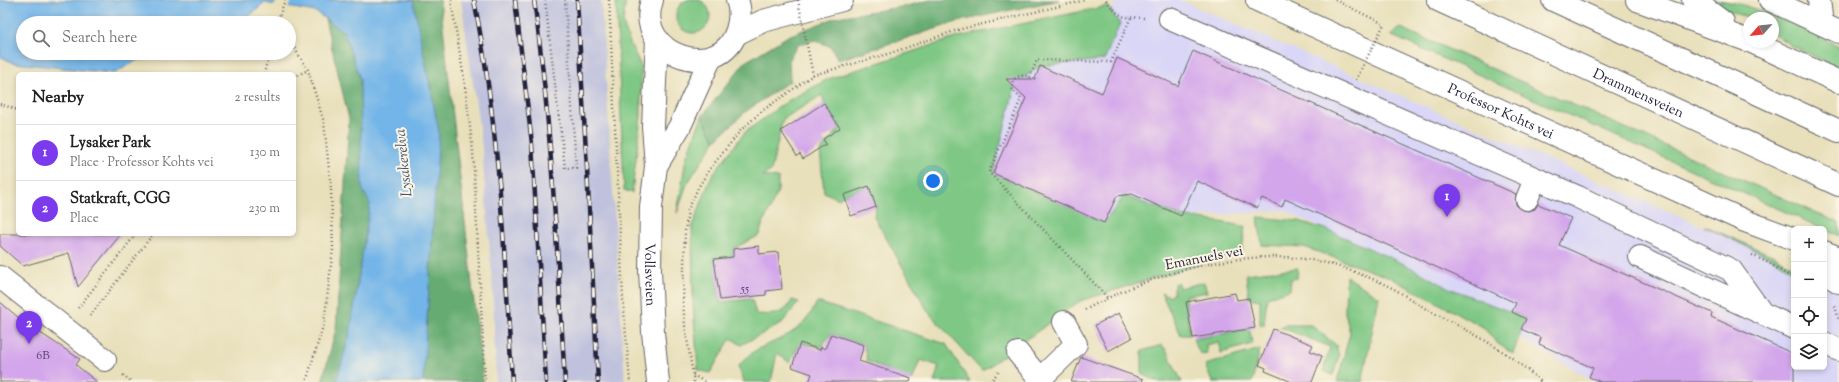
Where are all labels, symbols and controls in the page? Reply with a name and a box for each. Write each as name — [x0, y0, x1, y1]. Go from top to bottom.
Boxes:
north arrow — [1743, 12, 1779, 48]
search box — [16, 16, 296, 60]
icon: search — [30, 27, 52, 49]
text: Search here — [62, 28, 137, 49]
street label: Drammensveien — [1589, 65, 1687, 124]
street label: Professor Kohts vei — [1444, 80, 1557, 145]
text: Nearby — [32, 86, 84, 110]
text: 2 results — [235, 89, 280, 107]
water label: Lysakerelva — [390, 128, 419, 198]
text: Lysaker Park — [70, 133, 151, 154]
text: 1 — [43, 144, 47, 162]
text: 130 m — [250, 144, 280, 162]
text: Place · Professor Kohts vei — [70, 154, 214, 172]
your location — [923, 171, 943, 191]
pin: 1 — [1434, 184, 1460, 217]
text: Statkraft, CGG — [70, 189, 170, 210]
text: 2 — [42, 200, 48, 218]
text: 230 m — [248, 200, 280, 218]
text: Place — [70, 210, 99, 228]
map controls — [1791, 226, 1827, 370]
button: + — [1791, 226, 1827, 262]
street label: Emanuels vei — [1164, 242, 1245, 276]
street label: Vollsveien — [638, 243, 660, 307]
button: − — [1791, 262, 1827, 298]
house number: 55 — [740, 280, 749, 298]
button: locate — [1791, 298, 1827, 334]
pin: 2 — [16, 311, 42, 344]
button: layers — [1791, 334, 1827, 370]
house number: 6B — [36, 347, 50, 365]

